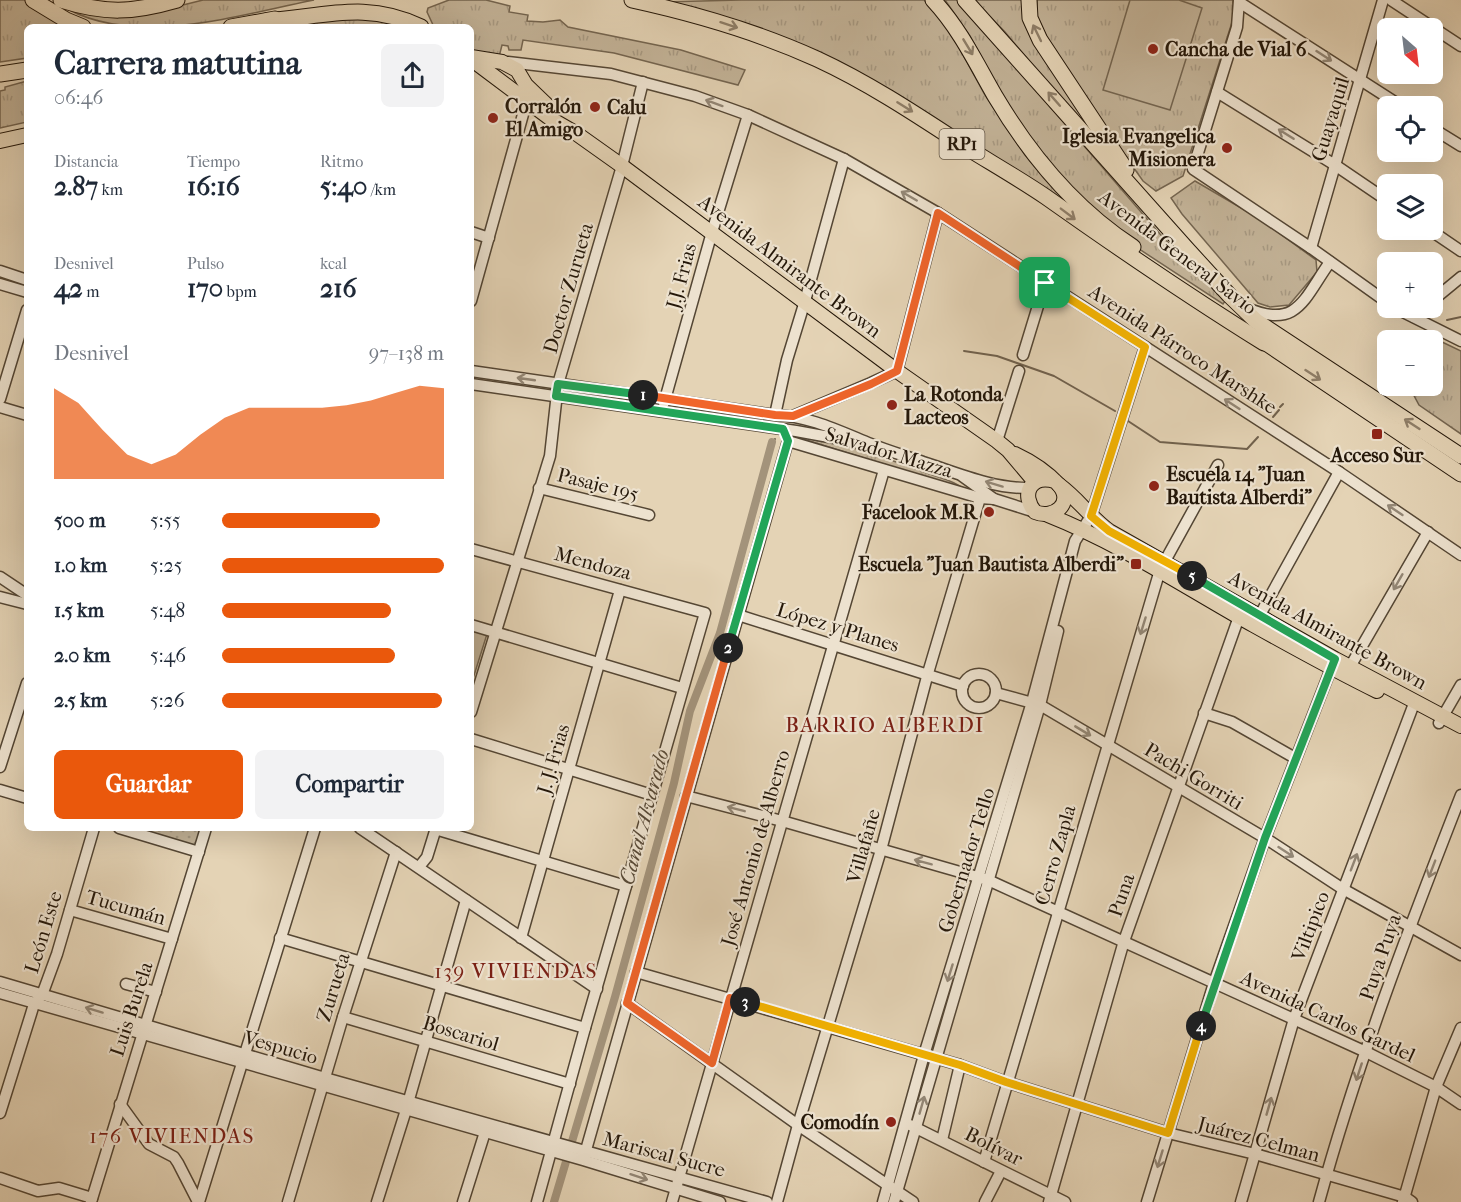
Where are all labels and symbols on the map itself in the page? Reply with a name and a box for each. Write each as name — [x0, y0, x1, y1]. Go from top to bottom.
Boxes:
north arrow — [1377, 18, 1443, 84]
one-way arrow — [719, 20, 738, 31]
one-way arrow — [1031, 25, 1043, 43]
one-way arrow — [962, 38, 974, 55]
place label: Cancha de Vial 6 — [1165, 38, 1308, 61]
marker: Cancha de Vial 6 — [1146, 42, 1160, 56]
one-way arrow — [1315, 50, 1331, 62]
street label: Guayaquil — [1307, 74, 1354, 164]
one-way arrow — [1047, 92, 1061, 107]
place label: Corralón El Amigo — [505, 95, 583, 141]
place label: Calu — [607, 96, 647, 119]
one-way arrow — [706, 97, 724, 108]
marker: Calu — [588, 100, 602, 114]
one-way arrow — [897, 101, 914, 114]
marker: Corralón El Amigo — [486, 111, 500, 125]
place label: Iglesia Evangelica Misionera — [1062, 125, 1216, 171]
one-way arrow — [1278, 128, 1295, 140]
road number: RP1 — [940, 129, 984, 159]
marker: Iglesia Evangelica Misionera — [1220, 141, 1234, 155]
street label: Avenida General Savio — [1093, 185, 1261, 319]
street label: Avenida Almirante Brown — [693, 189, 886, 343]
one-way arrow — [901, 190, 918, 202]
one-way arrow — [1060, 208, 1076, 221]
street label: Doctor Zurueta — [539, 219, 598, 356]
street label: J.J. Frias — [661, 241, 701, 314]
pin — [1019, 257, 1070, 308]
street label: Avenida Párroco Marshke — [1083, 279, 1281, 419]
one-way arrow — [1304, 370, 1321, 382]
one-way arrow — [517, 373, 537, 384]
pin: 1 — [628, 380, 658, 410]
place label: La Rotonda Lacteos — [904, 383, 1004, 429]
marker: La Rotonda Lacteos — [885, 398, 899, 412]
one-way arrow — [1223, 398, 1240, 411]
one-way arrow — [1404, 417, 1421, 429]
street label: Salvador Mazza — [822, 422, 956, 483]
marker: Acceso Sur — [1370, 427, 1384, 441]
place label: Acceso Sur — [1329, 444, 1424, 467]
street label: Pasaje 195 — [555, 463, 641, 506]
place label: Escuela 14 "Juan Bautista Alberdi" — [1166, 463, 1312, 509]
one-way arrow — [985, 478, 1004, 489]
marker: Escuela 14 "Juan Bautista Alberdi" — [1147, 479, 1161, 493]
place label: Facelook M.R — [861, 501, 978, 524]
one-way arrow — [1388, 504, 1404, 516]
marker: Facelook M.R — [982, 505, 996, 519]
street label: Mendoza — [552, 542, 635, 585]
place label: Escuela "Juan Bautista Alberdi" — [858, 553, 1124, 576]
marker: Escuela "Juan Bautista Alberdi" — [1129, 557, 1143, 571]
pin: 5 — [1177, 561, 1207, 591]
street label: Avenida Almirante Brown — [1224, 566, 1431, 695]
one-way arrow — [1392, 573, 1404, 590]
street label: López y Planes — [774, 598, 902, 657]
one-way arrow — [1137, 616, 1148, 635]
pin: 2 — [713, 633, 743, 663]
district label: BARRIO ALBERDI — [785, 713, 985, 737]
street label: J. J. Frias — [532, 721, 574, 799]
one-way arrow — [1074, 725, 1091, 737]
street label: Pachi Gorriti — [1140, 738, 1247, 815]
water label: Canal Alvarado — [614, 746, 674, 887]
street label: José Antonio de Alberro — [716, 747, 795, 951]
street label: Gobernador Tello — [934, 785, 999, 935]
one-way arrow — [727, 802, 746, 814]
street label: Cerro Zapla — [1030, 802, 1081, 908]
street label: Villafañe — [842, 806, 885, 887]
one-way arrow — [1278, 846, 1294, 858]
one-way arrow — [1349, 853, 1360, 872]
one-way arrow — [914, 855, 933, 867]
one-way arrow — [1426, 859, 1437, 877]
street label: Puna — [1103, 870, 1140, 920]
street label: Tucumán — [83, 885, 169, 930]
street label: León Este — [20, 888, 67, 976]
street label: Viltipico — [1286, 888, 1334, 965]
street label: Puya Puya — [1355, 910, 1406, 1003]
street label: Zurueta — [312, 949, 355, 1024]
street label: Luis Burela — [105, 958, 158, 1059]
district label: 139 VIVIENDAS — [434, 959, 598, 983]
one-way arrow — [944, 963, 955, 982]
street label: Avenida Carlos Gardel — [1236, 965, 1419, 1067]
pin: 3 — [730, 987, 760, 1017]
one-way arrow — [85, 1004, 104, 1015]
street label: Boscariol — [420, 1011, 502, 1056]
pin: 4 — [1186, 1011, 1216, 1041]
street label: Vespucio — [240, 1026, 320, 1069]
one-way arrow — [1353, 1062, 1364, 1081]
one-way arrow — [917, 1096, 928, 1115]
one-way arrow — [1264, 1096, 1275, 1115]
place label: Comodín — [800, 1111, 879, 1134]
street label: Juárez Celman — [1193, 1112, 1323, 1167]
marker: Comodín — [884, 1115, 898, 1129]
street label: Bolívar — [961, 1122, 1027, 1171]
district label: 176 VIVIENDAS — [89, 1124, 255, 1148]
street label: Mariscal Sucre — [600, 1127, 728, 1182]
one-way arrow — [1154, 1149, 1165, 1168]
one-way arrow — [629, 1173, 648, 1184]

